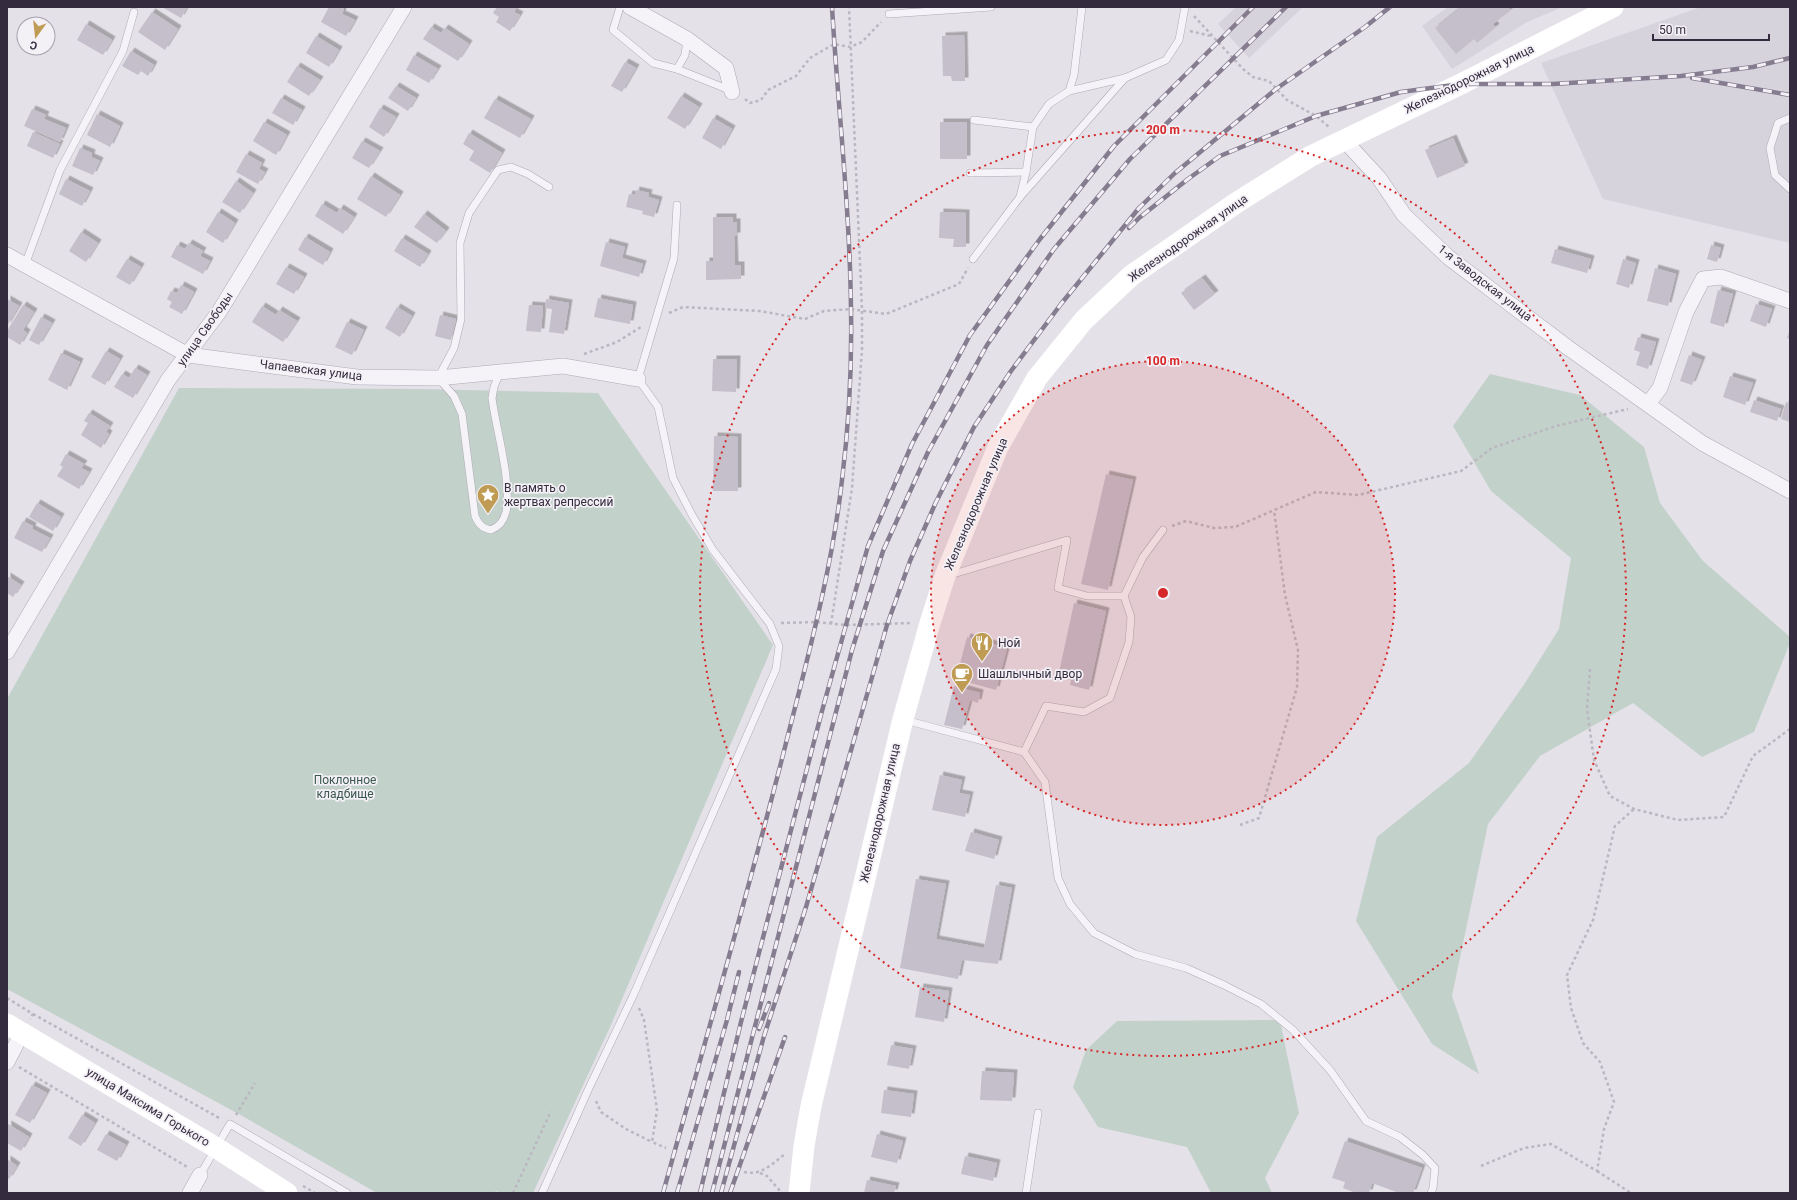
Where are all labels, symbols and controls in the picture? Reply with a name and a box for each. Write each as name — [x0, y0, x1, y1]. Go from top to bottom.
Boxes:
north arrow — [16, 16, 56, 56]
scale bar — [1653, 16, 1769, 42]
text: 50 m — [1659, 23, 1686, 37]
text: С — [28, 38, 39, 52]
street label: Железнодорожная улица — [1402, 41, 1536, 117]
text: 200 m — [1146, 123, 1180, 137]
street label: Железнодорожная улица — [1126, 191, 1250, 285]
street label: 1-я Заводская улица — [1435, 242, 1535, 324]
street label: улица Свободы — [174, 289, 236, 369]
text: 100 m — [1146, 354, 1180, 368]
street label: Чапаевская улица — [259, 357, 363, 383]
street label: Железнодорожная улица — [942, 436, 1010, 572]
place label: В память о жертвах репрессий — [504, 481, 613, 509]
place icon: В память о жертвах репрессий — [475, 482, 501, 515]
centre of rings — [1156, 586, 1170, 600]
restaurant icon: Ной — [969, 630, 995, 663]
place label: Ной — [998, 636, 1020, 650]
cafe icon: Шашлычный двор — [949, 661, 975, 694]
place label: Шашлычный двор — [978, 667, 1082, 681]
street label: Железнодорожная улица — [857, 742, 903, 884]
park label: Поклонное кладбище — [314, 773, 376, 801]
street label: улица Максима Горького — [84, 1065, 212, 1150]

